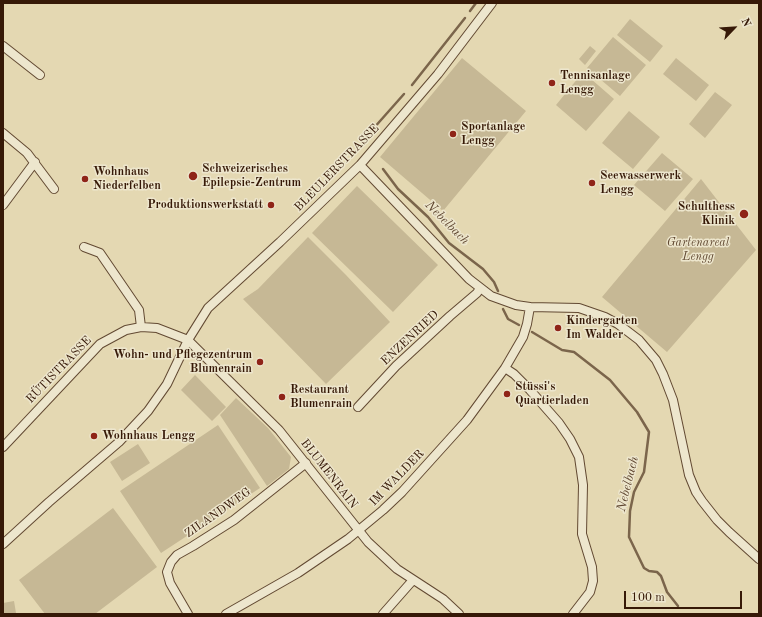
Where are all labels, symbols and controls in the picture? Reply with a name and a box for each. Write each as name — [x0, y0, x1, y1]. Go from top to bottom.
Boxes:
north arrow — [714, 8, 754, 48]
text: N — [739, 17, 752, 29]
place label: Tennisanlage Lengg — [560, 69, 630, 97]
marker: Tennisanlage Lengg — [547, 78, 557, 88]
place label: Sportanlage Lengg — [461, 120, 525, 148]
street label: BLEULERSTRASSE — [292, 121, 382, 215]
marker: Sportanlage Lengg — [448, 129, 458, 139]
place label: Schweizerisches Epilepsie-Zentrum — [202, 162, 301, 190]
place label: Wohnhaus Niederfelben — [93, 165, 161, 193]
place label: Seewasserwerk Lengg — [600, 169, 681, 197]
marker: Schweizerisches Epilepsie-Zentrum — [187, 170, 199, 182]
marker: Wohnhaus Niederfelben — [80, 174, 90, 184]
marker: Seewasserwerk Lengg — [587, 178, 597, 188]
place label: Produktionswerkstatt — [147, 198, 263, 212]
water label: Nebelbach — [422, 198, 472, 248]
marker: Produktionswerkstatt — [266, 200, 276, 210]
place label: Schulthess Klinik — [678, 200, 735, 228]
marker: Schulthess Klinik — [738, 208, 750, 220]
park label: Gartenareal Lengg — [667, 236, 729, 264]
street label: ENZENRIED — [378, 308, 442, 368]
place label: Kindergarten Im Walder — [566, 314, 637, 342]
marker: Kindergarten Im Walder — [553, 323, 563, 333]
street label: RÜTISTRASSE — [23, 333, 95, 407]
place label: Wohn- und Pflegezentrum Blumenrain — [113, 348, 252, 376]
marker: Wohn- und Pflegezentrum Blumenrain — [255, 357, 265, 367]
place label: Stüssi's Quartierladen — [515, 380, 589, 408]
place label: Restaurant Blumenrain — [290, 383, 352, 411]
marker: Stüssi's Quartierladen — [502, 389, 512, 399]
marker: Restaurant Blumenrain — [277, 392, 287, 402]
place label: Wohnhaus Lengg — [102, 429, 195, 443]
marker: Wohnhaus Lengg — [89, 431, 99, 441]
street label: BLUMENRAIN — [297, 436, 361, 512]
street label: IM WALDER — [367, 447, 427, 509]
water label: Nebelbach — [614, 455, 642, 513]
street label: ZILANDWEG — [182, 485, 254, 541]
scale bar — [626, 583, 744, 609]
text: 100 m — [631, 592, 665, 604]

